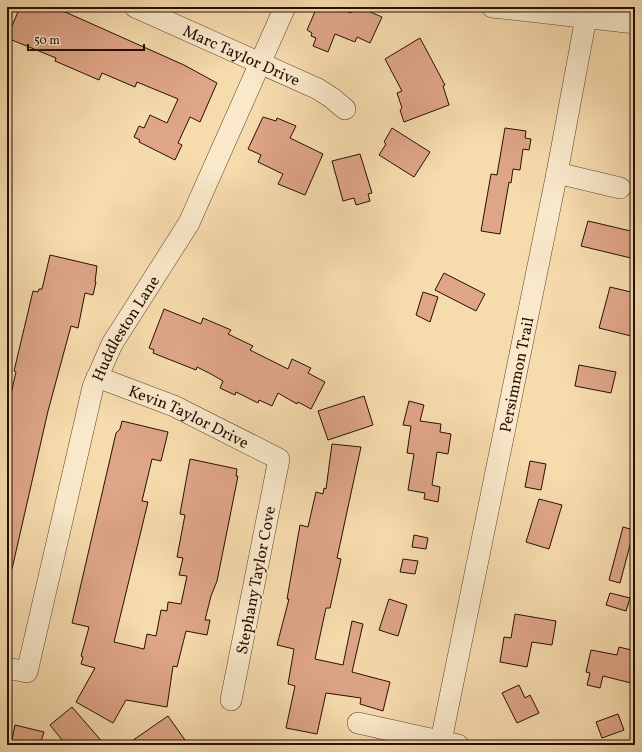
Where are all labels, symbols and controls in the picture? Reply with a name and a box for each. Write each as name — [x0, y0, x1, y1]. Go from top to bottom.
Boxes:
street label: Marc Taylor Drive — [179, 21, 303, 93]
scale bar — [28, 26, 144, 52]
text: 50 m — [34, 33, 60, 49]
street label: Huddleston Lane — [88, 272, 166, 385]
street label: Persimmon Trail — [495, 315, 540, 435]
street label: Kevin Taylor Drive — [125, 381, 252, 455]
street label: Stephany Taylor Cove — [232, 504, 282, 656]

